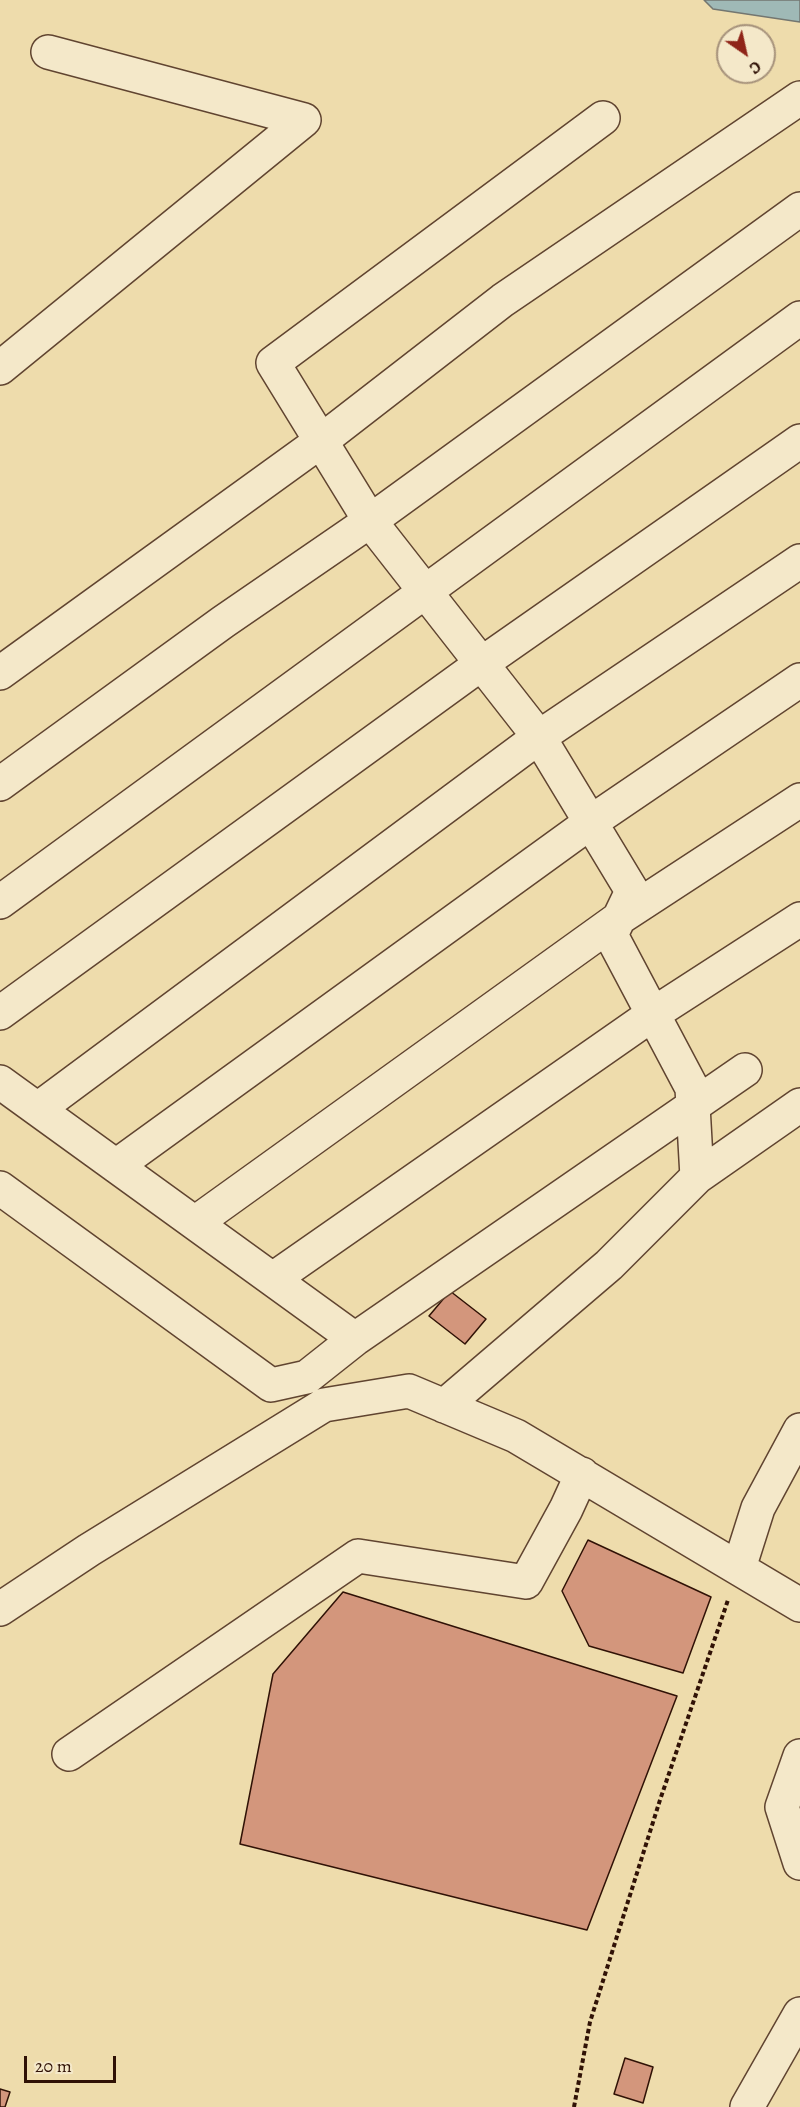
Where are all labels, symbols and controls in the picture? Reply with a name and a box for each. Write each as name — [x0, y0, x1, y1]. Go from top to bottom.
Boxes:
north arrow — [716, 24, 776, 84]
text: С — [745, 55, 765, 79]
scale bar — [27, 2044, 118, 2082]
text: 20 m — [35, 2054, 72, 2078]

